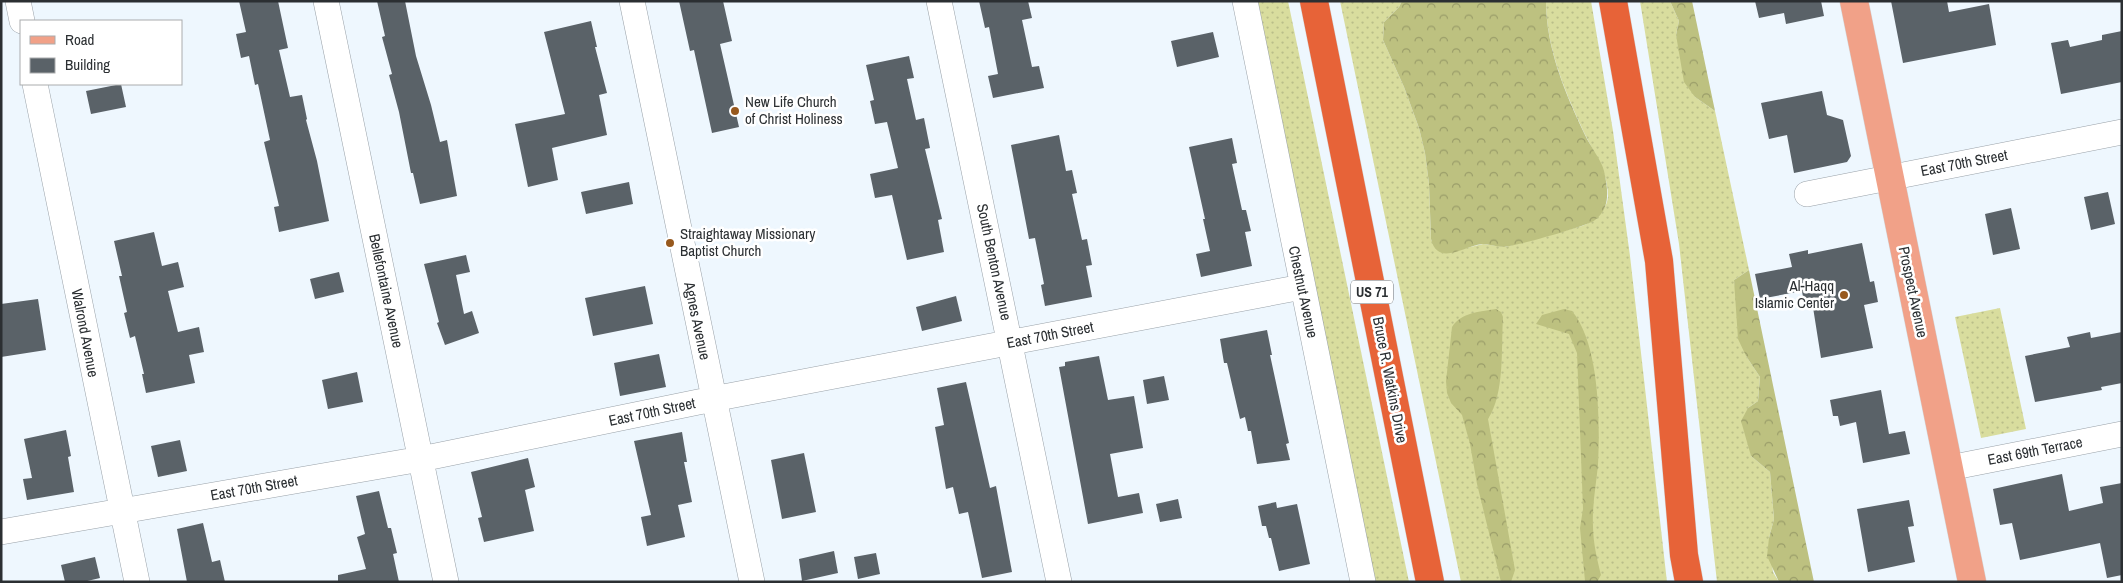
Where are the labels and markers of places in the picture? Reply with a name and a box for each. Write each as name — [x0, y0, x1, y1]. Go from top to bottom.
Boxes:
place label: New Life Church of Christ Holiness — [745, 91, 843, 129]
marker: New Life Church of Christ Holiness — [729, 105, 741, 117]
place label: Straightaway Missionary Baptist Church — [680, 223, 816, 261]
marker: Straightaway Missionary Baptist Church — [664, 237, 676, 249]
place label: Al-Haqq Islamic Center — [1755, 275, 1834, 313]
marker: Al-Haqq Islamic Center — [1838, 289, 1850, 301]

